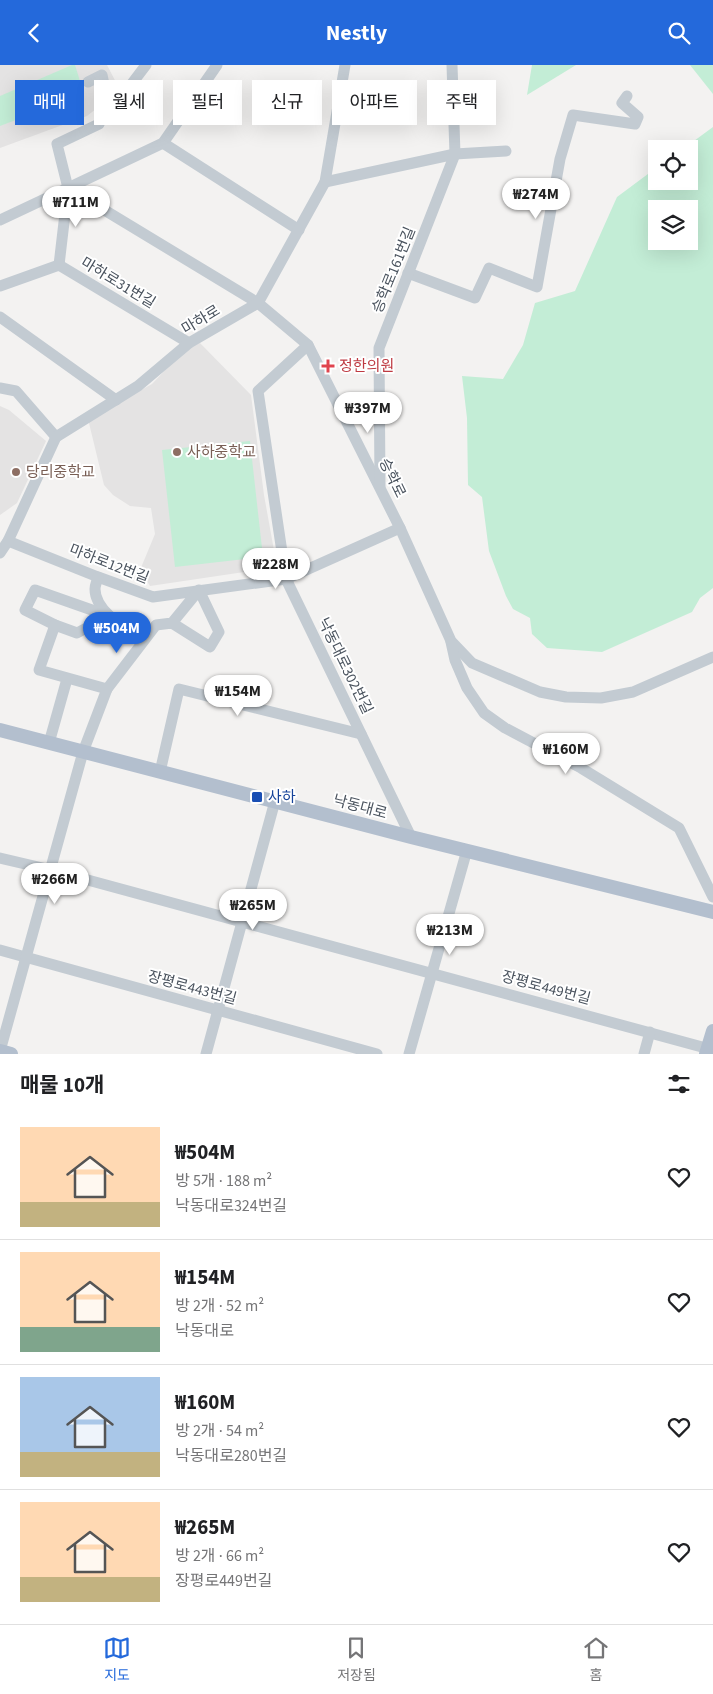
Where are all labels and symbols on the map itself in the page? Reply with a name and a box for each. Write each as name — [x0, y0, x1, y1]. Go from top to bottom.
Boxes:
pin: ₩274M — [501, 177, 571, 220]
pin: ₩711M — [41, 185, 111, 228]
street label: 승학로161번길 — [367, 224, 421, 316]
street label: 마하로31번길 — [77, 252, 159, 314]
street label: 마하로 — [178, 300, 224, 340]
place label: 정한의원 — [339, 356, 394, 377]
marker: 정한의원 — [321, 359, 335, 373]
pin: ₩397M — [333, 391, 403, 434]
place label: 사하중학교 — [187, 442, 256, 463]
marker: 사하중학교 — [171, 446, 183, 458]
street label: 승학로 — [373, 455, 411, 501]
place label: 당리중학교 — [26, 462, 95, 483]
marker: 당리중학교 — [10, 466, 22, 478]
street label: 마하로12번길 — [66, 539, 152, 589]
pin: ₩228M — [241, 547, 311, 590]
pin: ₩504M — [82, 611, 152, 654]
street label: 낙동대로302번길 — [313, 614, 377, 718]
pin: ₩154M — [203, 675, 273, 717]
pin: ₩160M — [531, 733, 601, 775]
place label: 사하 — [268, 787, 296, 808]
marker: 사하 — [250, 790, 264, 804]
street label: 낙동대로 — [331, 790, 389, 824]
pin: ₩266M — [20, 863, 90, 905]
pin: ₩265M — [218, 889, 288, 931]
pin: ₩213M — [415, 913, 485, 956]
street label: 장평로443번길 — [145, 966, 239, 1010]
street label: 장평로449번길 — [499, 966, 593, 1010]

